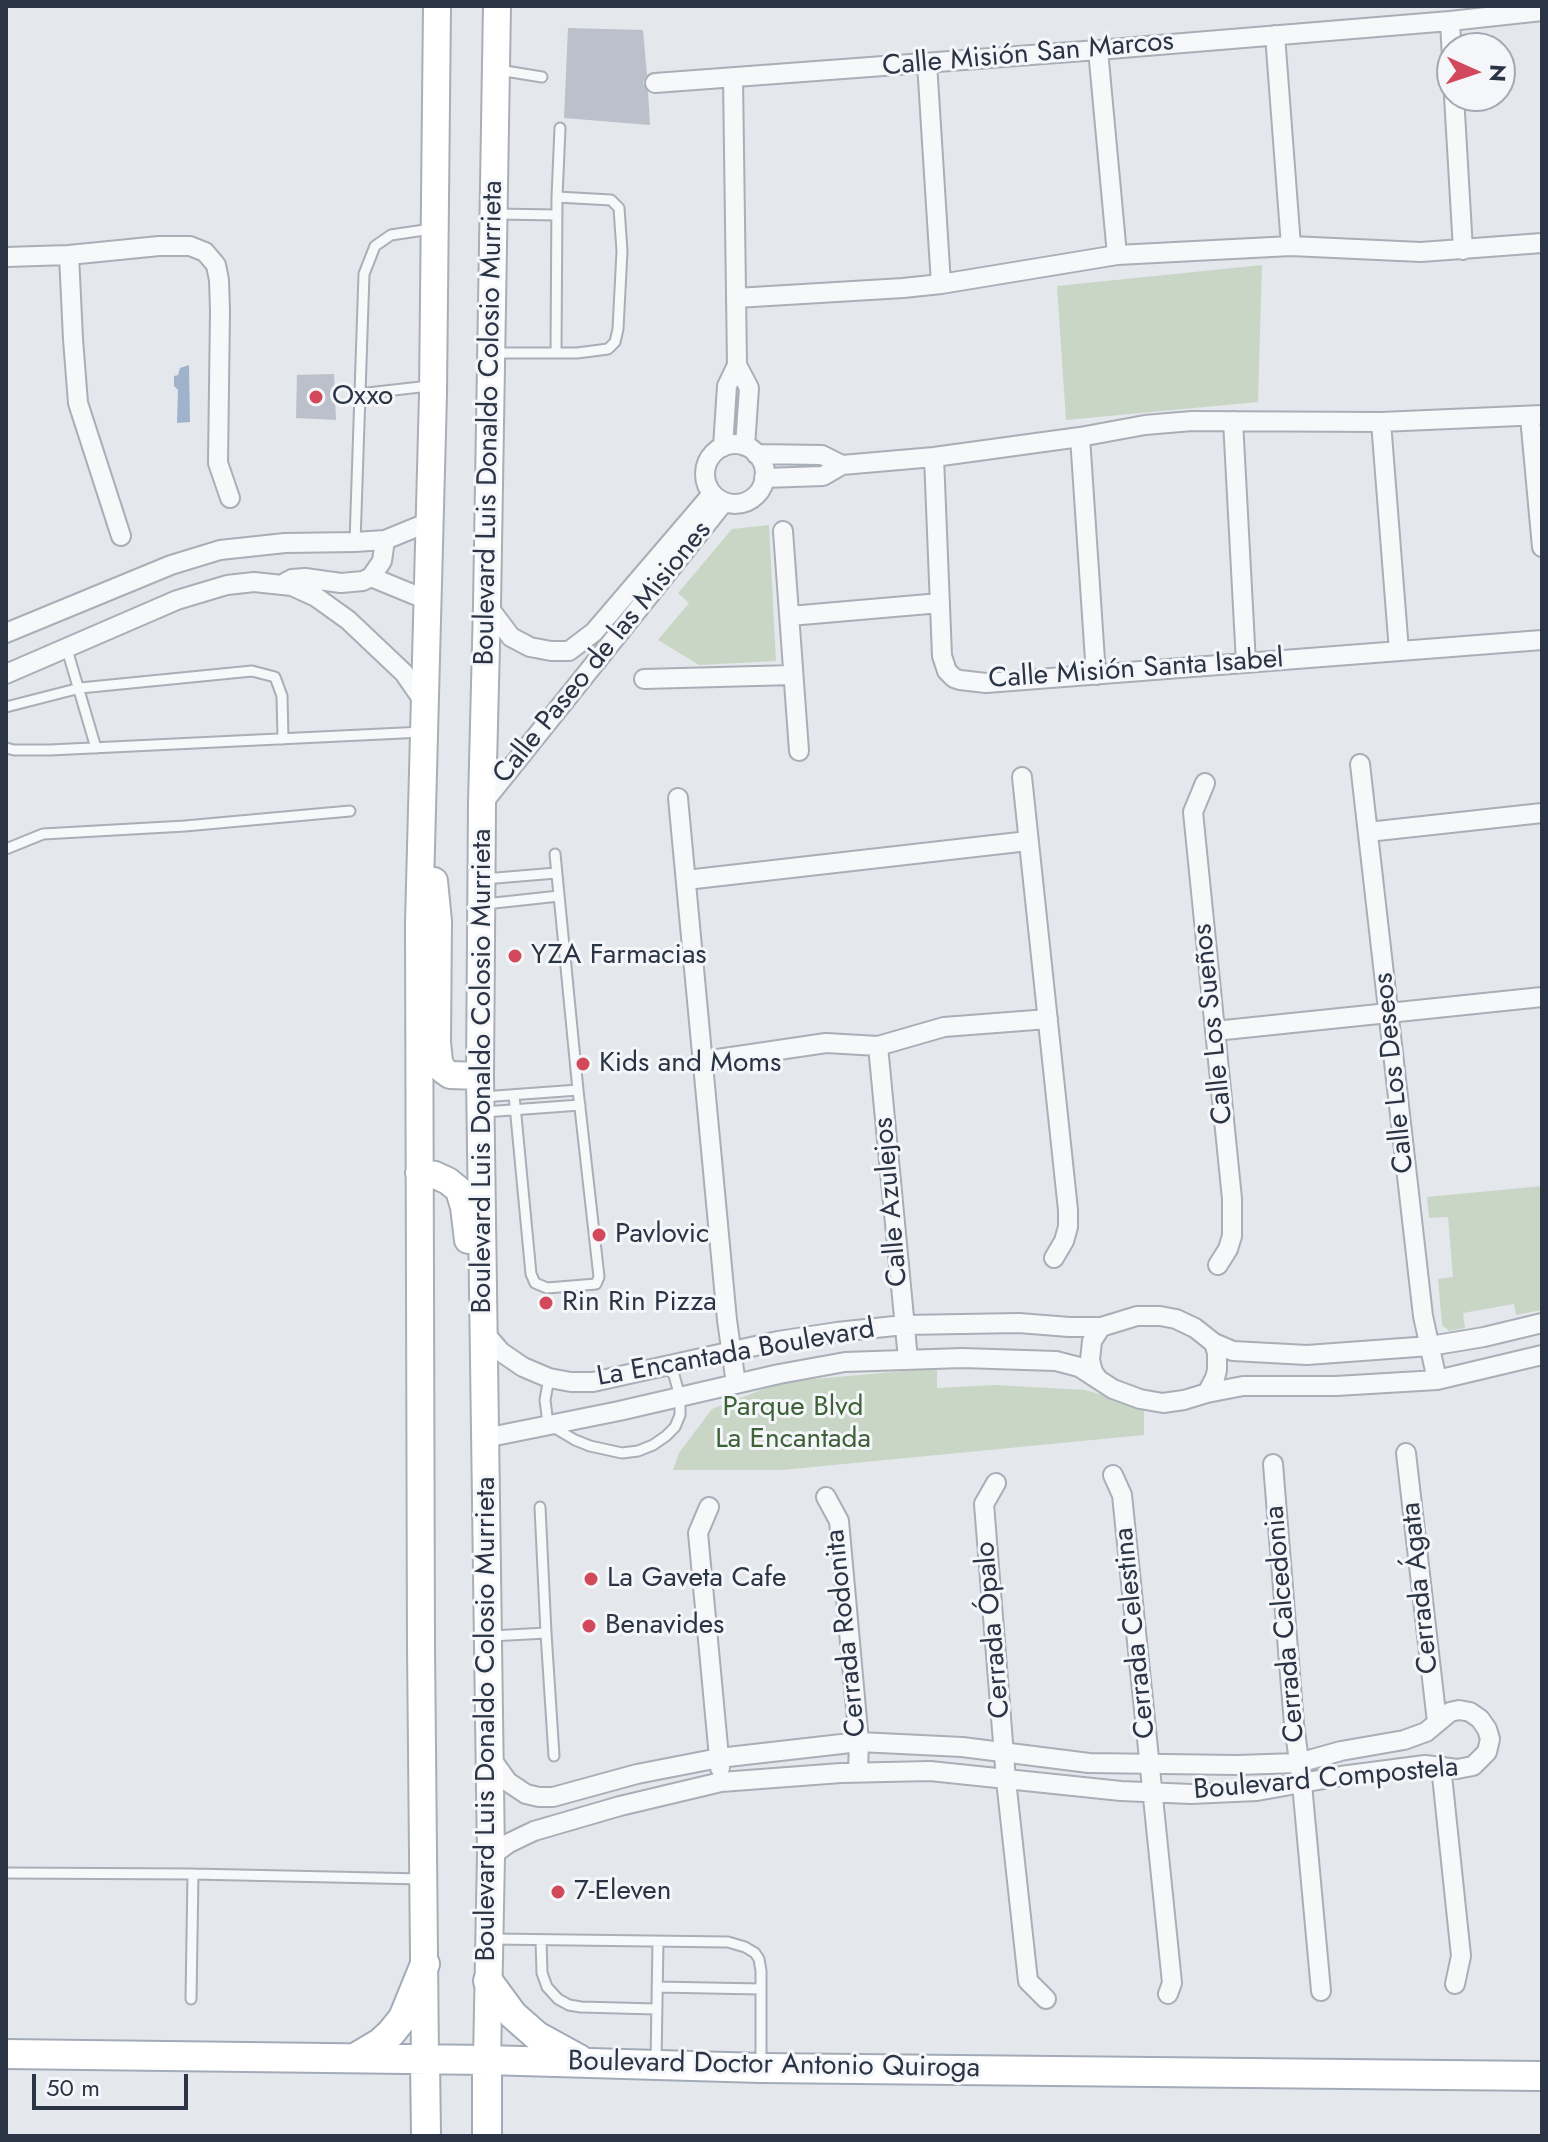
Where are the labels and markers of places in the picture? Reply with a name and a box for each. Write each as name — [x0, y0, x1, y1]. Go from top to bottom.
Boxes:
place label: Oxxo — [332, 380, 393, 414]
marker: Oxxo — [307, 388, 325, 406]
place label: YZA Farmacias — [531, 939, 707, 973]
marker: YZA Farmacias — [506, 947, 524, 965]
place label: Kids and Moms — [599, 1047, 781, 1081]
marker: Kids and Moms — [574, 1055, 592, 1073]
place label: Pavlovic — [615, 1218, 709, 1252]
marker: Pavlovic — [590, 1226, 608, 1244]
place label: Rin Rin Pizza — [562, 1286, 717, 1320]
marker: Rin Rin Pizza — [537, 1294, 555, 1312]
place label: La Gaveta Cafe — [607, 1562, 786, 1596]
marker: La Gaveta Cafe — [582, 1570, 600, 1588]
place label: Benavides — [605, 1609, 724, 1643]
marker: Benavides — [580, 1617, 598, 1635]
place label: 7-Eleven — [574, 1875, 671, 1909]
marker: 7-Eleven — [549, 1883, 567, 1901]

